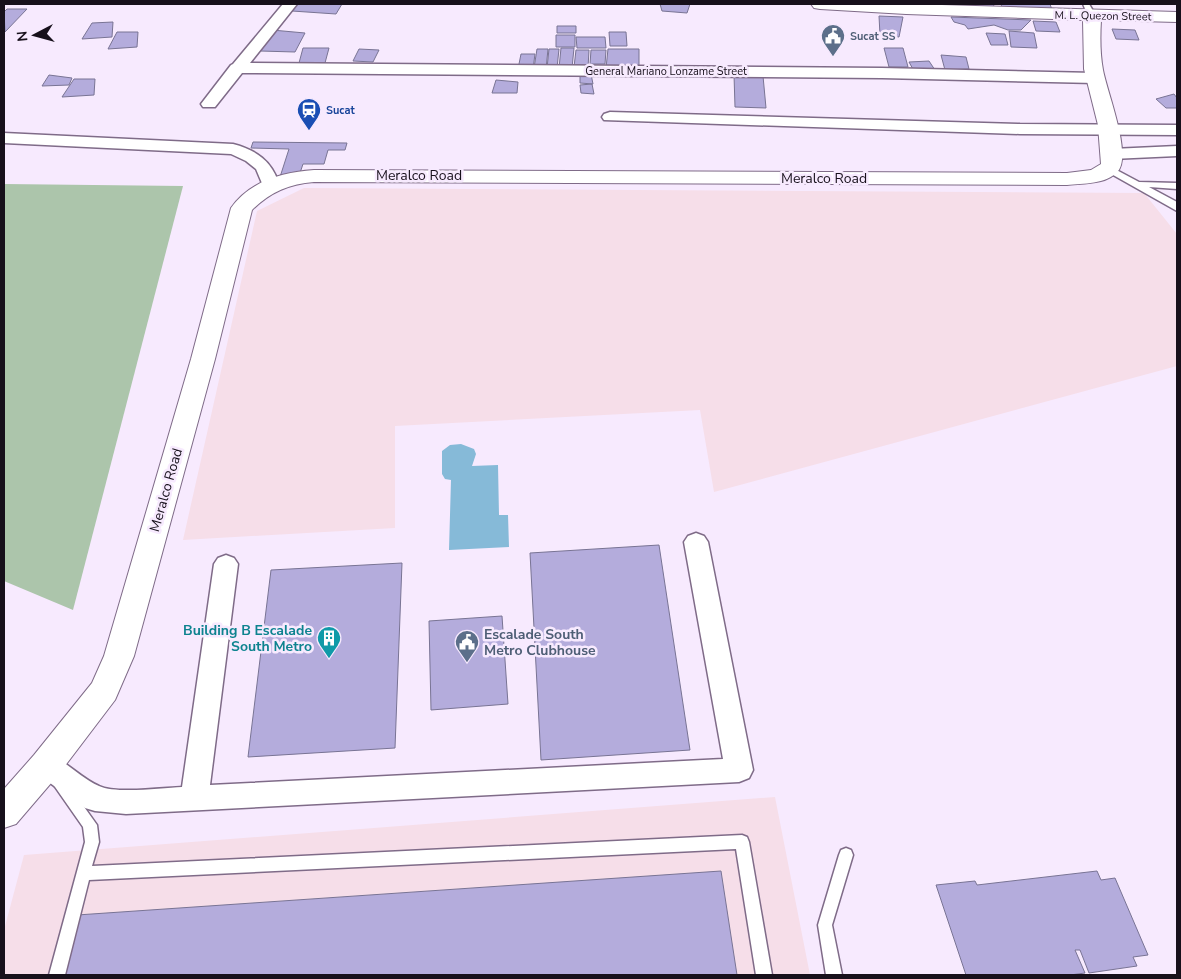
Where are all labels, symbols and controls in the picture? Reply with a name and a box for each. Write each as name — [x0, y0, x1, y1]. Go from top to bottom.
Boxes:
street label: M. L. Quezon Street — [1054, 8, 1152, 24]
north arrow — [10, 10, 60, 60]
public building icon: Sucat SS — [820, 23, 846, 57]
place label: Sucat SS — [850, 29, 896, 44]
text: N — [13, 30, 33, 43]
street label: General Mariano Lonzame Street — [585, 64, 747, 79]
station icon: Sucat — [296, 97, 322, 131]
place label: Sucat — [326, 103, 355, 118]
street label: Meralco Road — [376, 166, 462, 185]
street label: Meralco Road — [781, 169, 867, 188]
street label: Meralco Road — [145, 446, 187, 534]
place label: Building B Escalade South Metro — [183, 621, 312, 656]
building icon: Building B Escalade South Metro — [316, 625, 342, 659]
place label: Escalade South Metro Clubhouse — [484, 625, 596, 660]
public building icon: Escalade South Metro Clubhouse — [454, 629, 480, 663]

